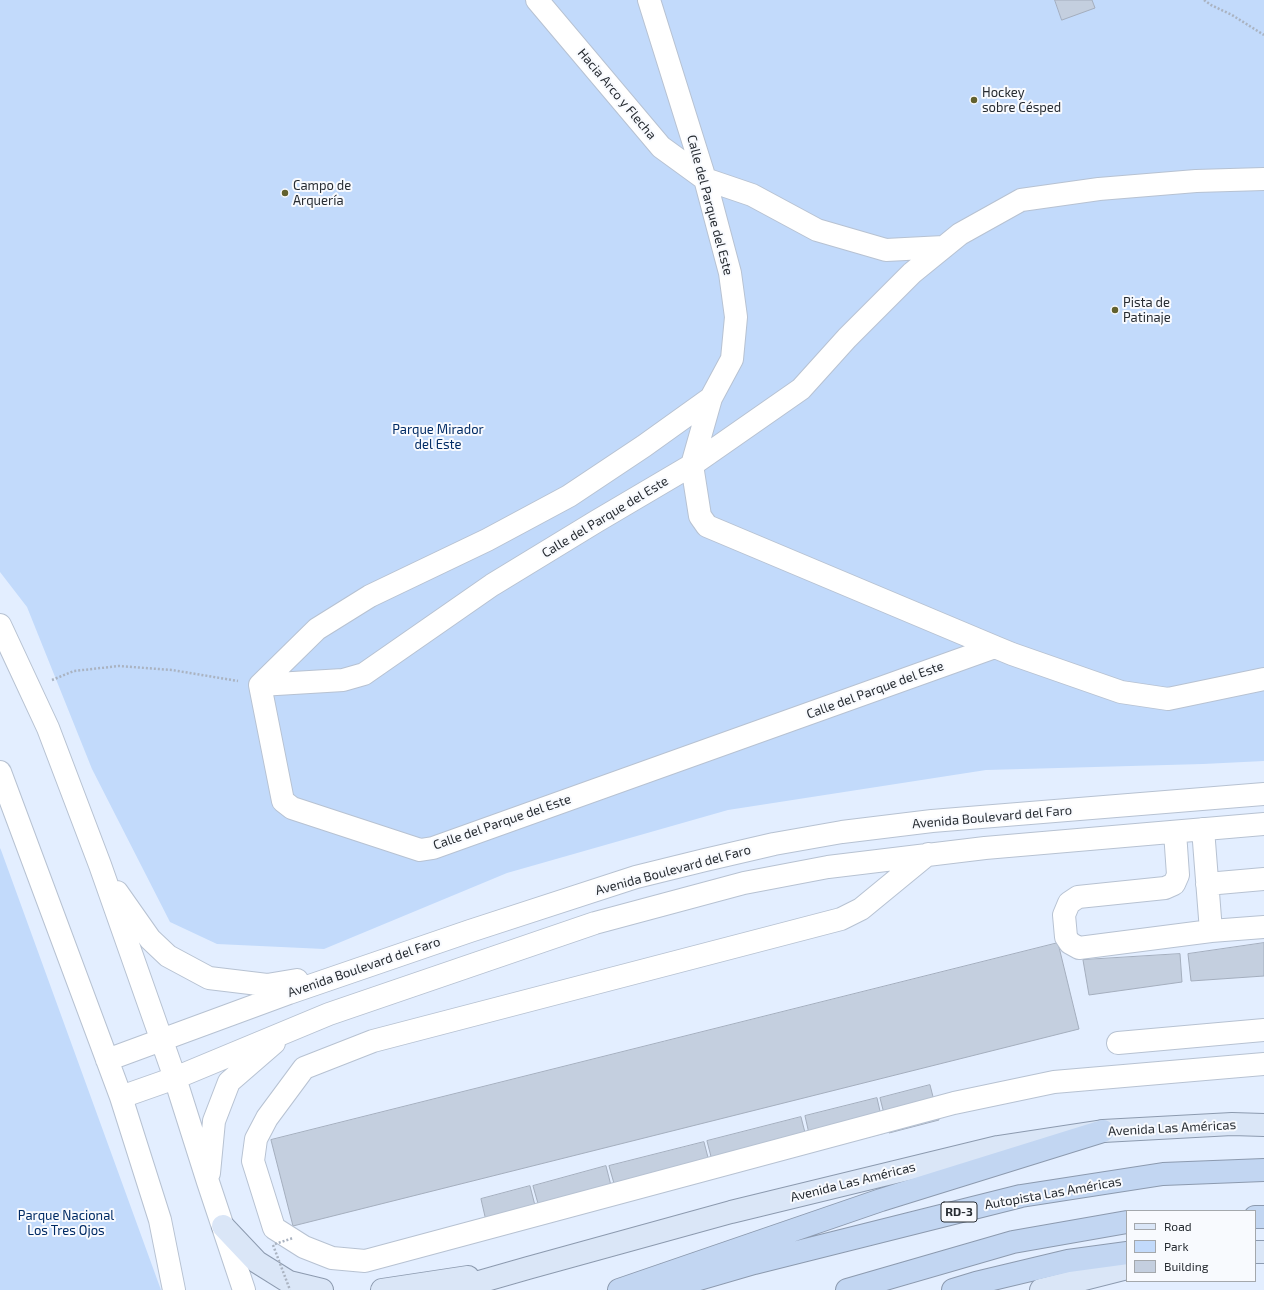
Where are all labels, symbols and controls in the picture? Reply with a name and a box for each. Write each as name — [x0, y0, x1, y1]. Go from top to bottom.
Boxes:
street label: Hacia Arco y Flecha — [574, 45, 660, 143]
place label: Hockey sobre Césped — [982, 85, 1061, 116]
marker: Hockey sobre Césped — [969, 95, 979, 105]
street label: Calle del Parque del Este — [684, 133, 736, 277]
place label: Campo de Arquería — [293, 178, 351, 209]
marker: Campo de Arquería — [280, 188, 290, 198]
place label: Pista de Patinaje — [1123, 295, 1171, 326]
marker: Pista de Patinaje — [1110, 305, 1120, 315]
park label: Parque Mirador del Este — [392, 422, 484, 453]
street label: Calle del Parque del Este — [539, 473, 671, 561]
street label: Calle del Parque del Este — [804, 658, 946, 722]
street label: Calle del Parque del Este — [431, 791, 573, 853]
street label: Avenida Boulevard del Faro — [911, 802, 1073, 832]
street label: Avenida Boulevard del Faro — [594, 842, 752, 898]
street label: Avenida Boulevard del Faro — [286, 934, 442, 1000]
street label: Avenida Las Américas — [1108, 1117, 1236, 1139]
street label: Avenida Las Américas — [789, 1159, 917, 1205]
street label: Autopista Las Américas — [983, 1173, 1123, 1213]
road number: RD-3 — [941, 1202, 977, 1222]
park label: Parque Nacional Los Tres Ojos — [18, 1208, 114, 1239]
legend — [1126, 1210, 1256, 1282]
text: Road — [1164, 1219, 1192, 1233]
text: Park — [1164, 1239, 1189, 1253]
text: Building — [1164, 1259, 1208, 1273]

